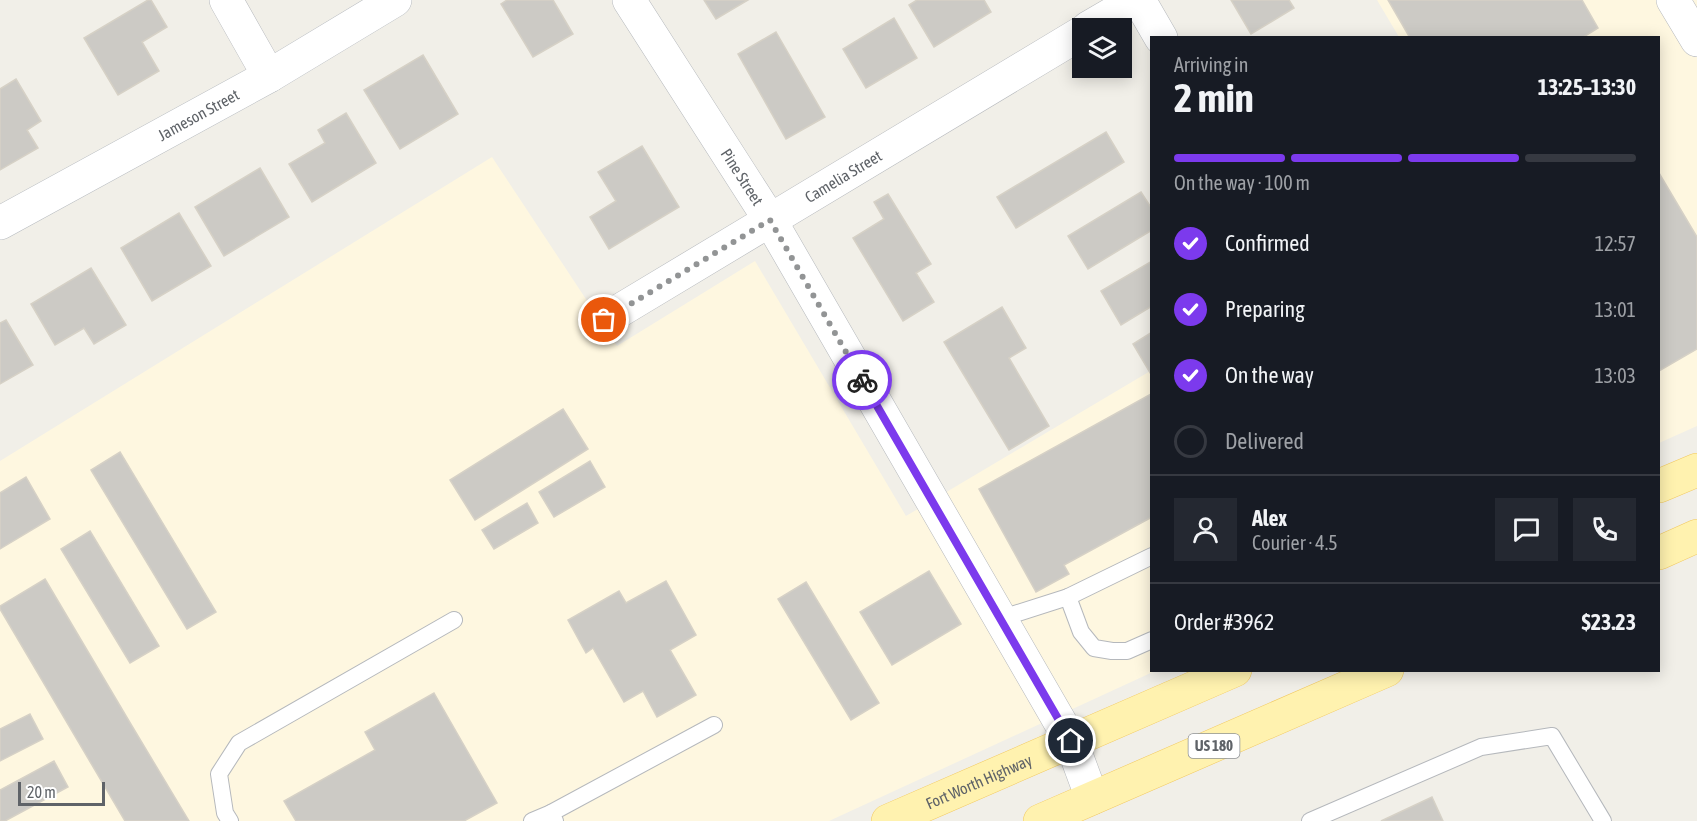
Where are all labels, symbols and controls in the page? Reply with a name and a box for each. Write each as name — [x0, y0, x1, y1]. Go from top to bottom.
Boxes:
map controls — [1072, 18, 1132, 78]
button: layers — [1072, 18, 1132, 78]
text: Arriving in — [1174, 53, 1248, 76]
text: 13:25–13:30 — [1538, 74, 1636, 100]
text: 2 min — [1174, 76, 1254, 120]
street label: Jameson Street — [155, 85, 242, 144]
street label: Pine Street — [718, 145, 767, 209]
street label: Camelia Street — [802, 146, 885, 206]
text: On the way · 100 m — [1174, 171, 1310, 194]
icon: check — [1174, 227, 1207, 260]
text: Confirmed — [1225, 230, 1310, 256]
text: 12:57 — [1595, 232, 1636, 255]
icon: check — [1174, 293, 1207, 326]
pin — [578, 294, 629, 345]
text: Preparing — [1225, 296, 1305, 322]
text: 13:01 — [1594, 298, 1636, 321]
icon: bag — [587, 303, 620, 336]
courier — [832, 350, 892, 410]
icon: check — [1174, 359, 1207, 392]
text: On the way — [1225, 362, 1314, 388]
icon: bike — [846, 364, 879, 397]
text: 13:03 — [1594, 364, 1636, 387]
text: Delivered — [1225, 428, 1304, 454]
button: person — [1174, 498, 1237, 561]
button: chat — [1495, 498, 1558, 561]
button: phone — [1573, 498, 1636, 561]
text: Alex — [1252, 505, 1287, 531]
text: Courier · 4.5 — [1252, 531, 1338, 554]
text: Order #3962 — [1174, 609, 1274, 635]
text: $23.23 — [1581, 609, 1636, 635]
pin — [1045, 715, 1096, 766]
icon: home — [1054, 724, 1087, 757]
road number: US 180 — [1188, 734, 1240, 758]
street label: Fort Worth Highway — [923, 750, 1035, 812]
scale bar — [18, 779, 105, 806]
text: 20 m — [27, 783, 56, 801]

